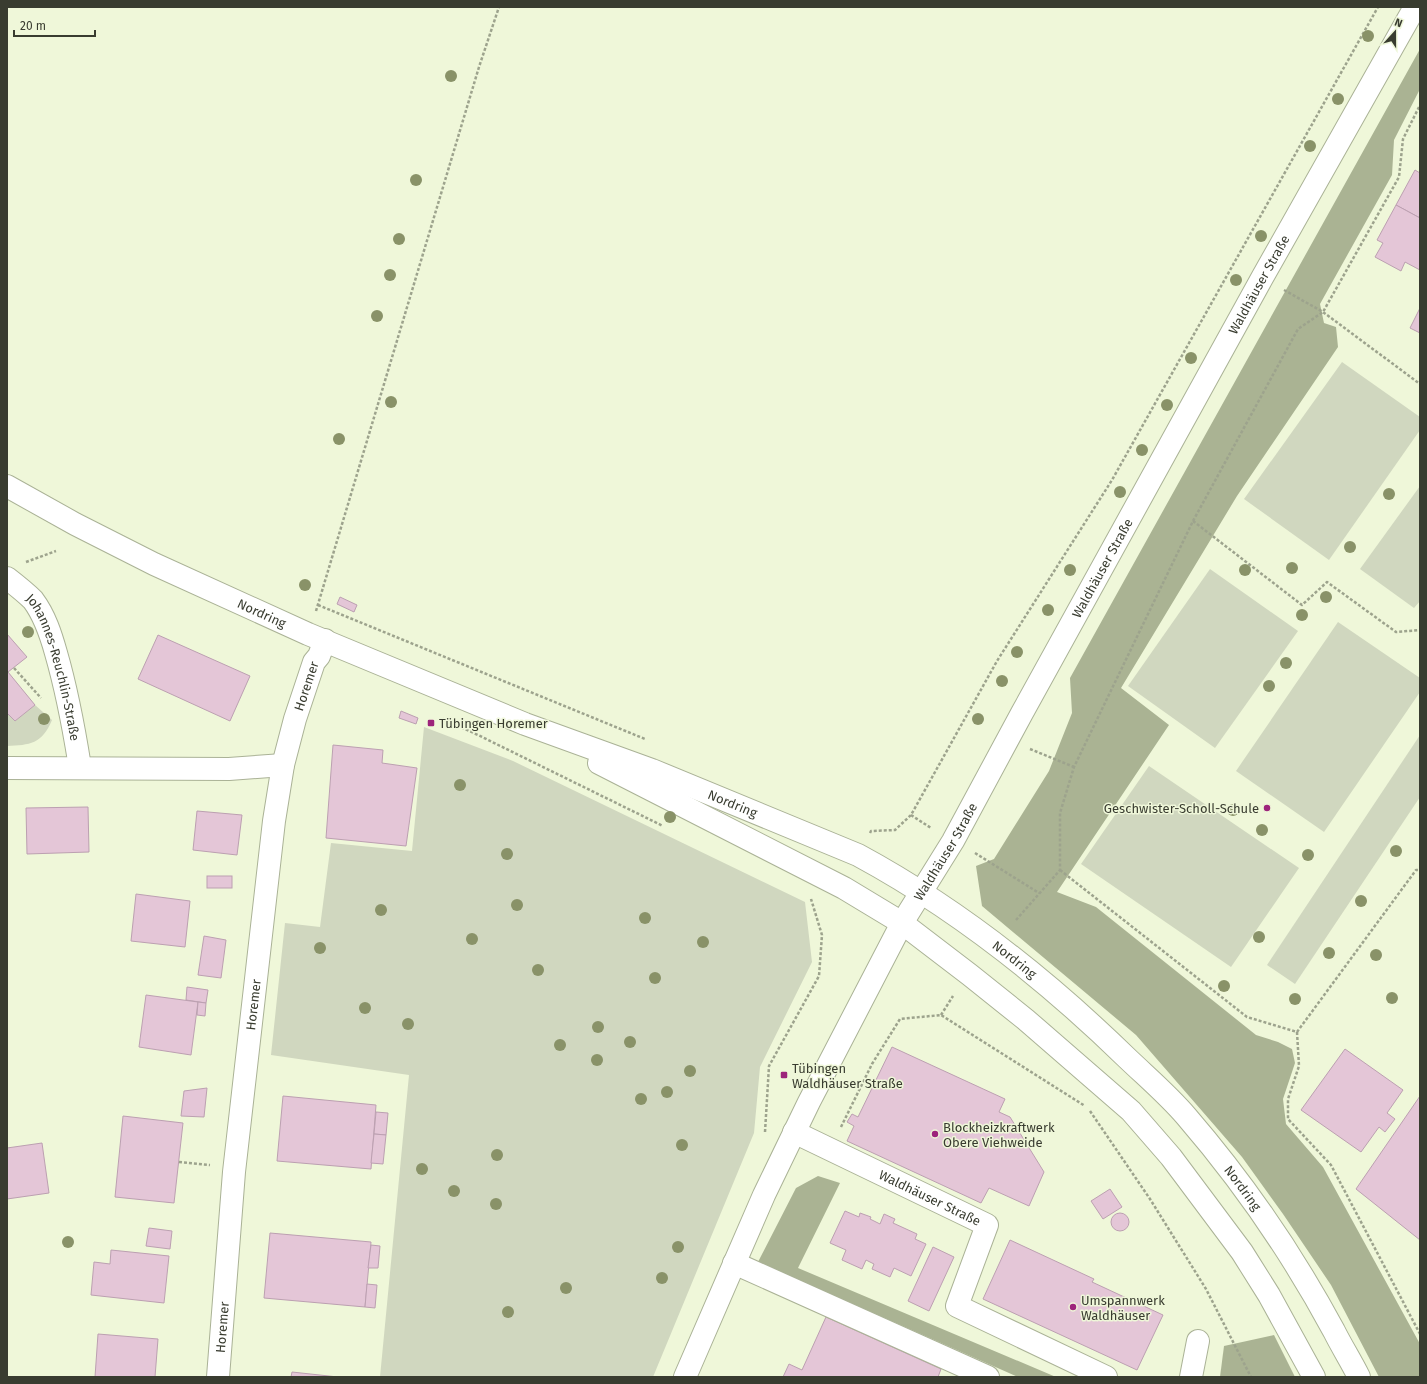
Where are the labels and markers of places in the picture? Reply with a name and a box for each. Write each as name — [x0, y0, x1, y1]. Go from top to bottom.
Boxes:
place label: Tübingen Horemer — [439, 716, 548, 731]
marker: Tübingen Horemer — [426, 718, 436, 728]
place label: Geschwister-Scholl-Schule — [1104, 801, 1259, 816]
marker: Geschwister-Scholl-Schule — [1262, 803, 1272, 813]
place label: Tübingen Waldhäuser Straße — [792, 1061, 903, 1091]
marker: Tübingen Waldhäuser Straße — [779, 1070, 789, 1080]
place label: Blockheizkraftwerk Obere Viehweide — [943, 1120, 1055, 1150]
marker: Blockheizkraftwerk Obere Viehweide — [930, 1129, 940, 1139]
place label: Umspannwerk Waldhäuser — [1081, 1293, 1165, 1323]
marker: Umspannwerk Waldhäuser — [1068, 1302, 1078, 1312]

